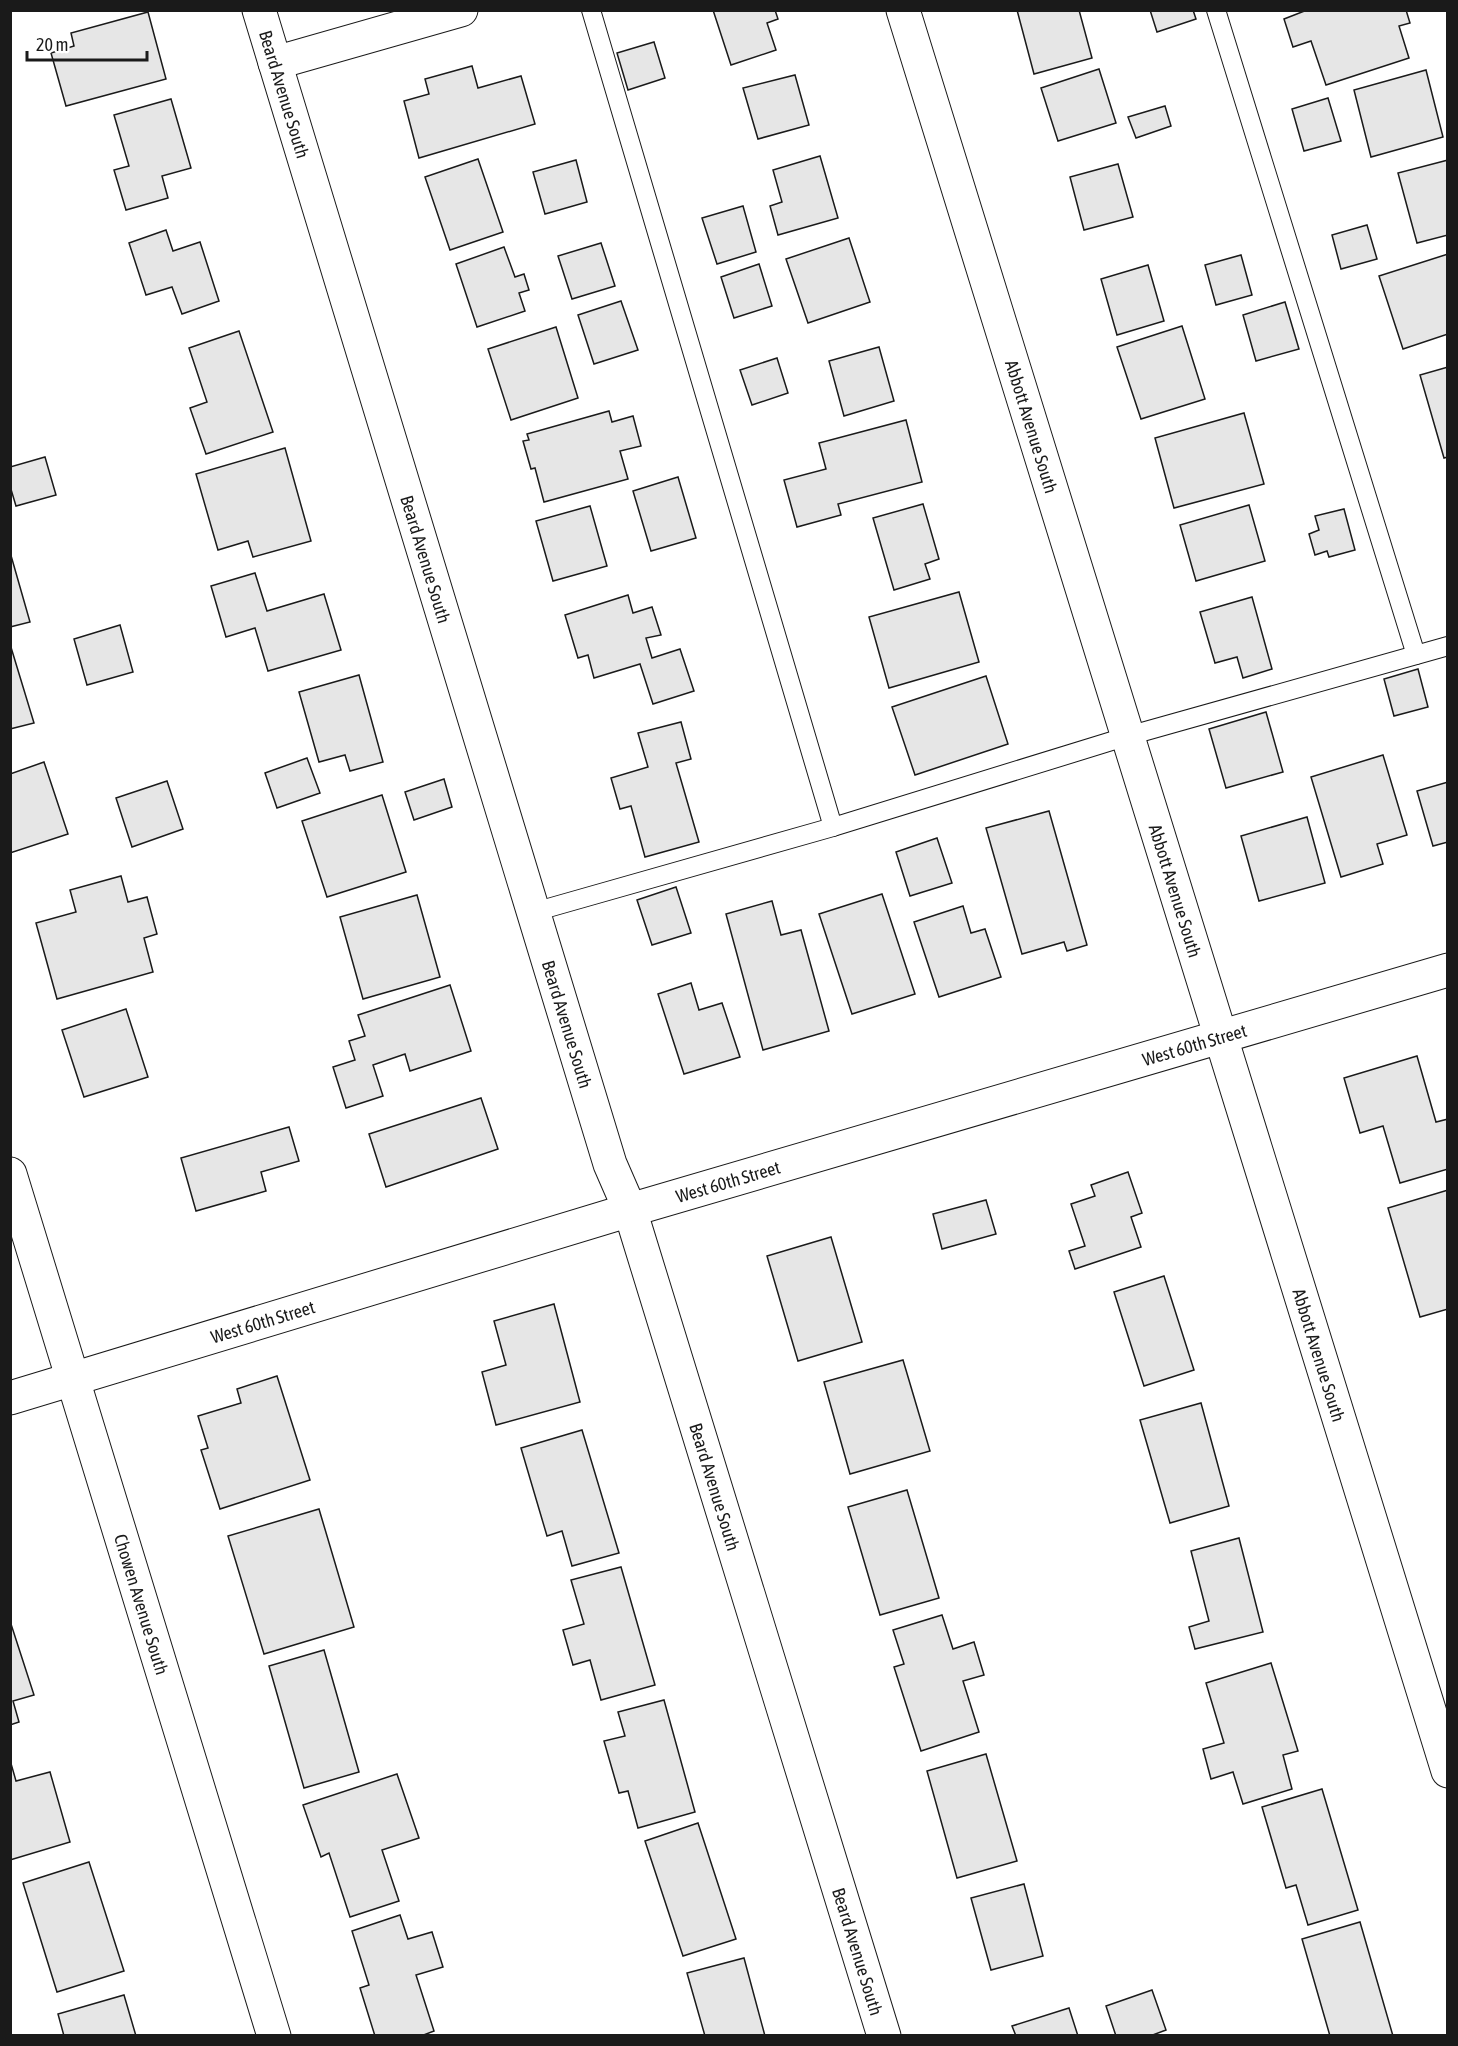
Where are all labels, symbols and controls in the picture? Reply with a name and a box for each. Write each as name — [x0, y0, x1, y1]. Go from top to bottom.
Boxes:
scale bar — [27, 24, 147, 62]
street label: Beard Avenue South — [255, 28, 314, 161]
text: 20 m — [36, 34, 68, 55]
street label: Abbott Avenue South — [1001, 357, 1062, 496]
street label: Beard Avenue South — [397, 493, 455, 626]
street label: Abbott Avenue South — [1145, 822, 1206, 960]
street label: Beard Avenue South — [538, 958, 597, 1091]
street label: West 60th Street — [1140, 1019, 1249, 1070]
street label: West 60th Street — [673, 1156, 783, 1206]
street label: Abbott Avenue South — [1289, 1286, 1350, 1424]
street label: West 60th Street — [208, 1296, 317, 1347]
street label: Beard Avenue South — [686, 1420, 745, 1553]
street label: Chowen Avenue South — [110, 1531, 173, 1677]
street label: Beard Avenue South — [828, 1885, 887, 2018]

